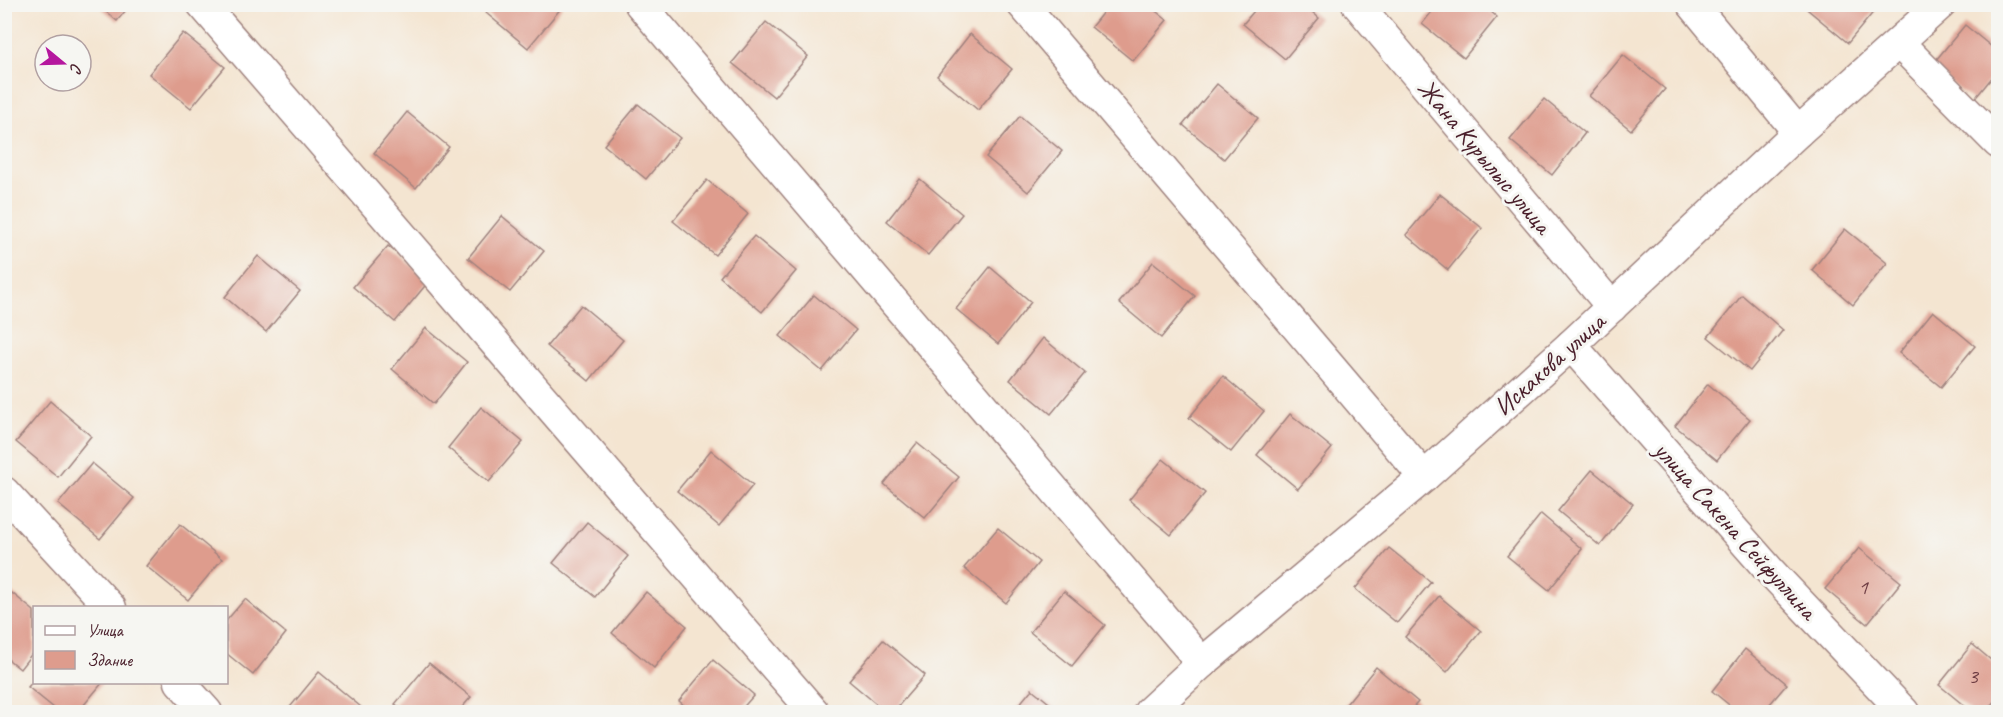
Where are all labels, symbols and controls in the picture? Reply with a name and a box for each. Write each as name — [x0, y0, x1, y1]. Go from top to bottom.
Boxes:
north arrow — [33, 33, 93, 93]
text: С — [65, 61, 87, 77]
street label: Жана Курылыс улица — [1410, 72, 1561, 242]
street label: Искакова улица — [1487, 304, 1614, 423]
street label: улица Сакена Сейфуллина — [1645, 433, 1826, 628]
house number: 1 — [1858, 573, 1869, 601]
legend — [33, 606, 228, 684]
text: Улица — [87, 619, 124, 641]
text: Здание — [87, 649, 133, 671]
house number: 3 — [1968, 662, 1980, 690]

